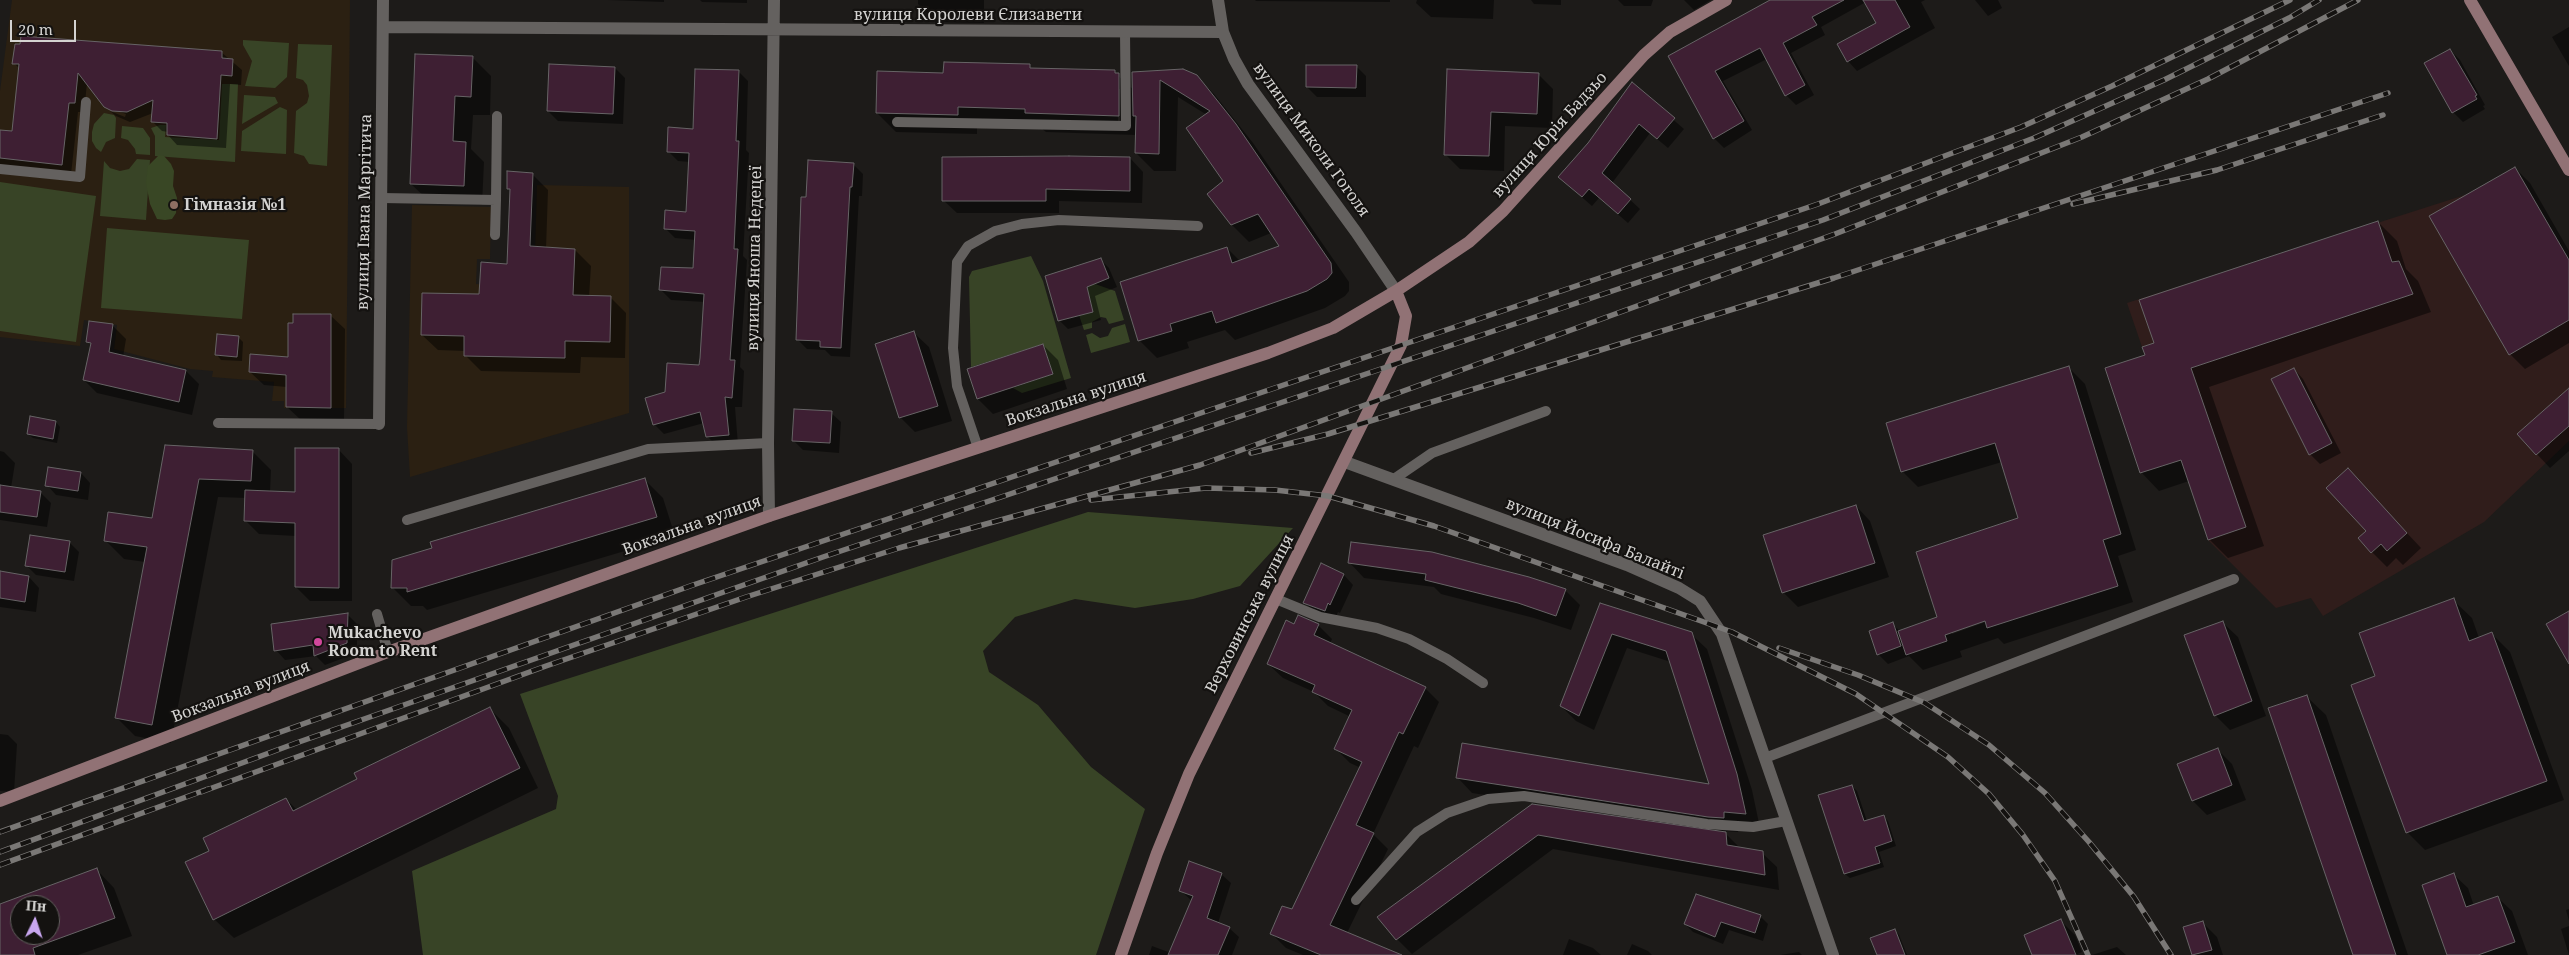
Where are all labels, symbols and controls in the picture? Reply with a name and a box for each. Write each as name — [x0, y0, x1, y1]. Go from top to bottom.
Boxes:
street label: вулиця Королеви Єлизавети — [854, 5, 1082, 25]
scale bar — [12, 10, 79, 42]
text: 20 m — [18, 19, 53, 39]
street label: вулиця Миколи Гоголя — [1249, 59, 1373, 221]
street label: вулиця Юрія Бадзьо — [1489, 68, 1611, 202]
street label: вулиця Івана Маргітича — [354, 114, 376, 310]
street label: вулиця Яноша Недецеї — [744, 165, 766, 351]
place label: Гімназія №1 — [184, 195, 286, 215]
marker: Гімназія №1 — [168, 199, 180, 211]
street label: Вокзальна вулиця — [1003, 367, 1149, 431]
street label: Вокзальна вулиця — [620, 492, 764, 560]
street label: вулиця Йосифа Балайті — [1503, 494, 1687, 584]
street label: Верховинська вулиця — [1202, 531, 1298, 697]
place label: Mukachevo Room to Rent — [328, 623, 437, 661]
marker: Mukachevo Room to Rent — [312, 636, 324, 648]
street label: Вокзальна вулиця — [169, 657, 313, 727]
north arrow — [10, 895, 60, 945]
text: Пн — [25, 895, 47, 916]

